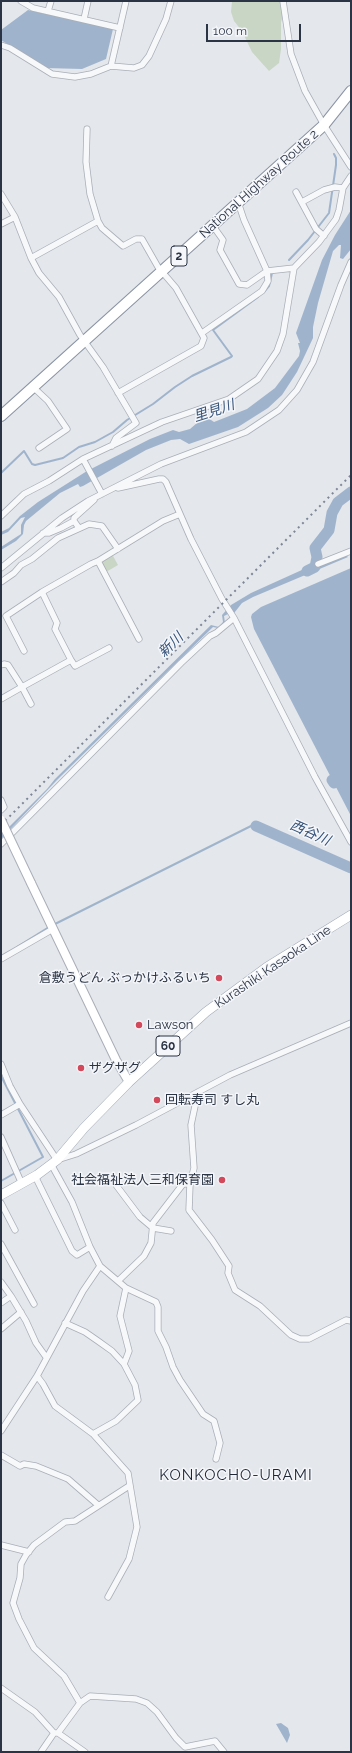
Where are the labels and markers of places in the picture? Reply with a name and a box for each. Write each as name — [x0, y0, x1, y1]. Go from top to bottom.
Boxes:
place label: 倉敷うどん ぶっかけふるいち — [39, 970, 211, 986]
marker: 倉敷うどん ぶっかけふるいち — [214, 973, 224, 983]
place label: Lawson — [147, 1017, 193, 1033]
marker: Lawson — [134, 1020, 144, 1030]
place label: ザグザグ — [89, 1060, 141, 1076]
marker: ザグザグ — [76, 1063, 86, 1073]
place label: 回転寿司 すし丸 — [165, 1092, 259, 1108]
marker: 回転寿司 すし丸 — [152, 1095, 162, 1105]
place label: 社会福祉法人三和保育園 — [71, 1172, 214, 1188]
marker: 社会福祉法人三和保育園 — [217, 1175, 227, 1185]

